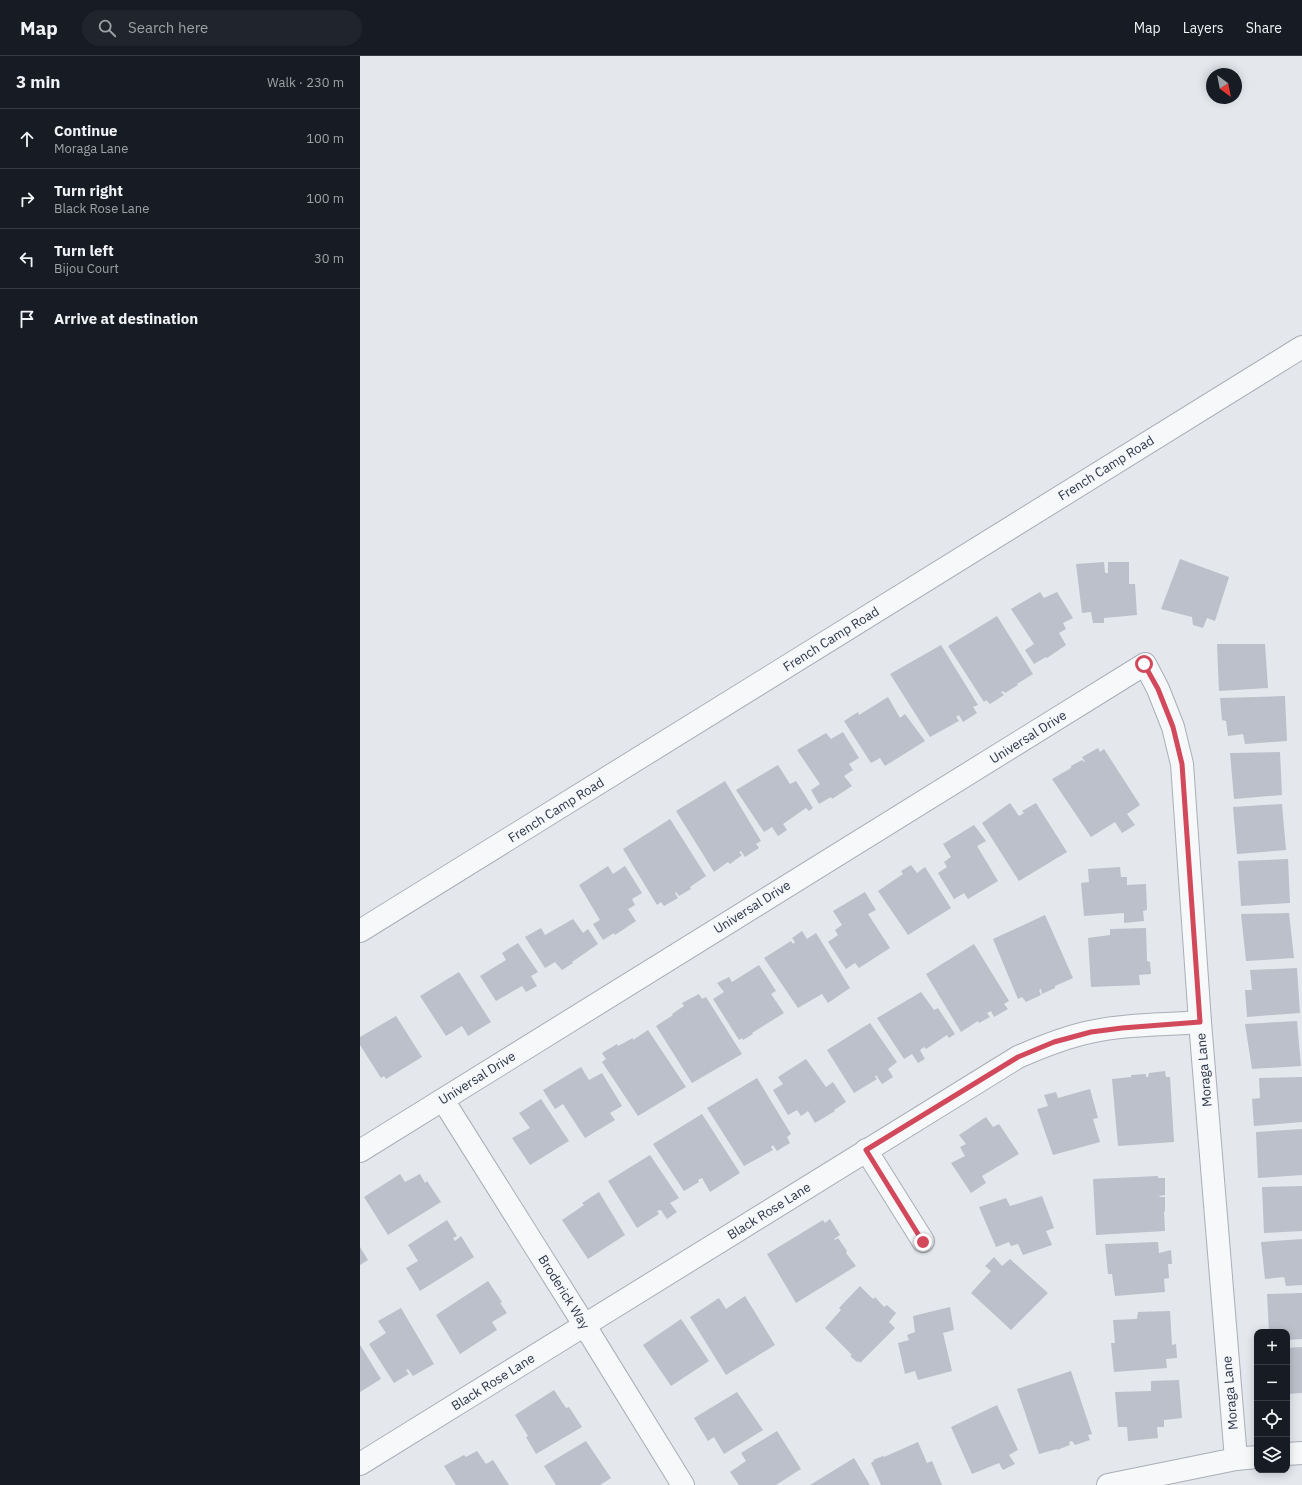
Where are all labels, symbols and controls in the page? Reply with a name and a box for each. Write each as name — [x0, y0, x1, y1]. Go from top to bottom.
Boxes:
search box — [82, 10, 362, 46]
text: Map — [20, 16, 58, 40]
icon: search — [96, 17, 118, 39]
text: Search here — [128, 18, 208, 37]
text: Map — [1134, 19, 1161, 37]
text: Layers — [1183, 19, 1224, 37]
text: Share — [1246, 19, 1282, 37]
north arrow — [1206, 68, 1242, 104]
text: 3 min — [16, 71, 60, 93]
text: Walk · 230 m — [267, 74, 344, 91]
text: Continue — [54, 121, 118, 140]
icon: ahead — [16, 128, 38, 150]
text: 100 m — [306, 130, 344, 147]
text: Moraga Lane — [54, 140, 128, 157]
text: Turn right — [54, 181, 123, 200]
icon: right — [16, 188, 38, 210]
text: 100 m — [306, 190, 344, 207]
text: Black Rose Lane — [54, 200, 149, 217]
text: Turn left — [54, 241, 114, 260]
icon: left — [16, 248, 38, 270]
text: 30 m — [314, 250, 344, 267]
text: Bijou Court — [54, 260, 119, 277]
icon: arrive — [16, 308, 38, 330]
text: Arrive at destination — [54, 309, 198, 328]
street label: French Camp Road — [1055, 432, 1157, 504]
street label: French Camp Road — [780, 603, 882, 675]
route start — [1135, 655, 1153, 673]
street label: Universal Drive — [986, 707, 1070, 767]
street label: French Camp Road — [505, 774, 607, 846]
street label: Universal Drive — [710, 877, 794, 937]
street label: Moraga Lane — [1192, 1032, 1216, 1108]
street label: Universal Drive — [435, 1048, 519, 1108]
street label: Black Rose Lane — [724, 1179, 814, 1243]
route end — [914, 1233, 932, 1251]
street label: Broderick Way — [534, 1252, 594, 1333]
map controls — [1254, 1329, 1290, 1473]
button: + — [1254, 1329, 1290, 1365]
street label: Black Rose Lane — [448, 1350, 538, 1414]
street label: Moraga Lane — [1218, 1355, 1242, 1431]
button: − — [1254, 1365, 1290, 1401]
button: locate — [1254, 1401, 1290, 1437]
button: layers — [1254, 1437, 1290, 1473]

